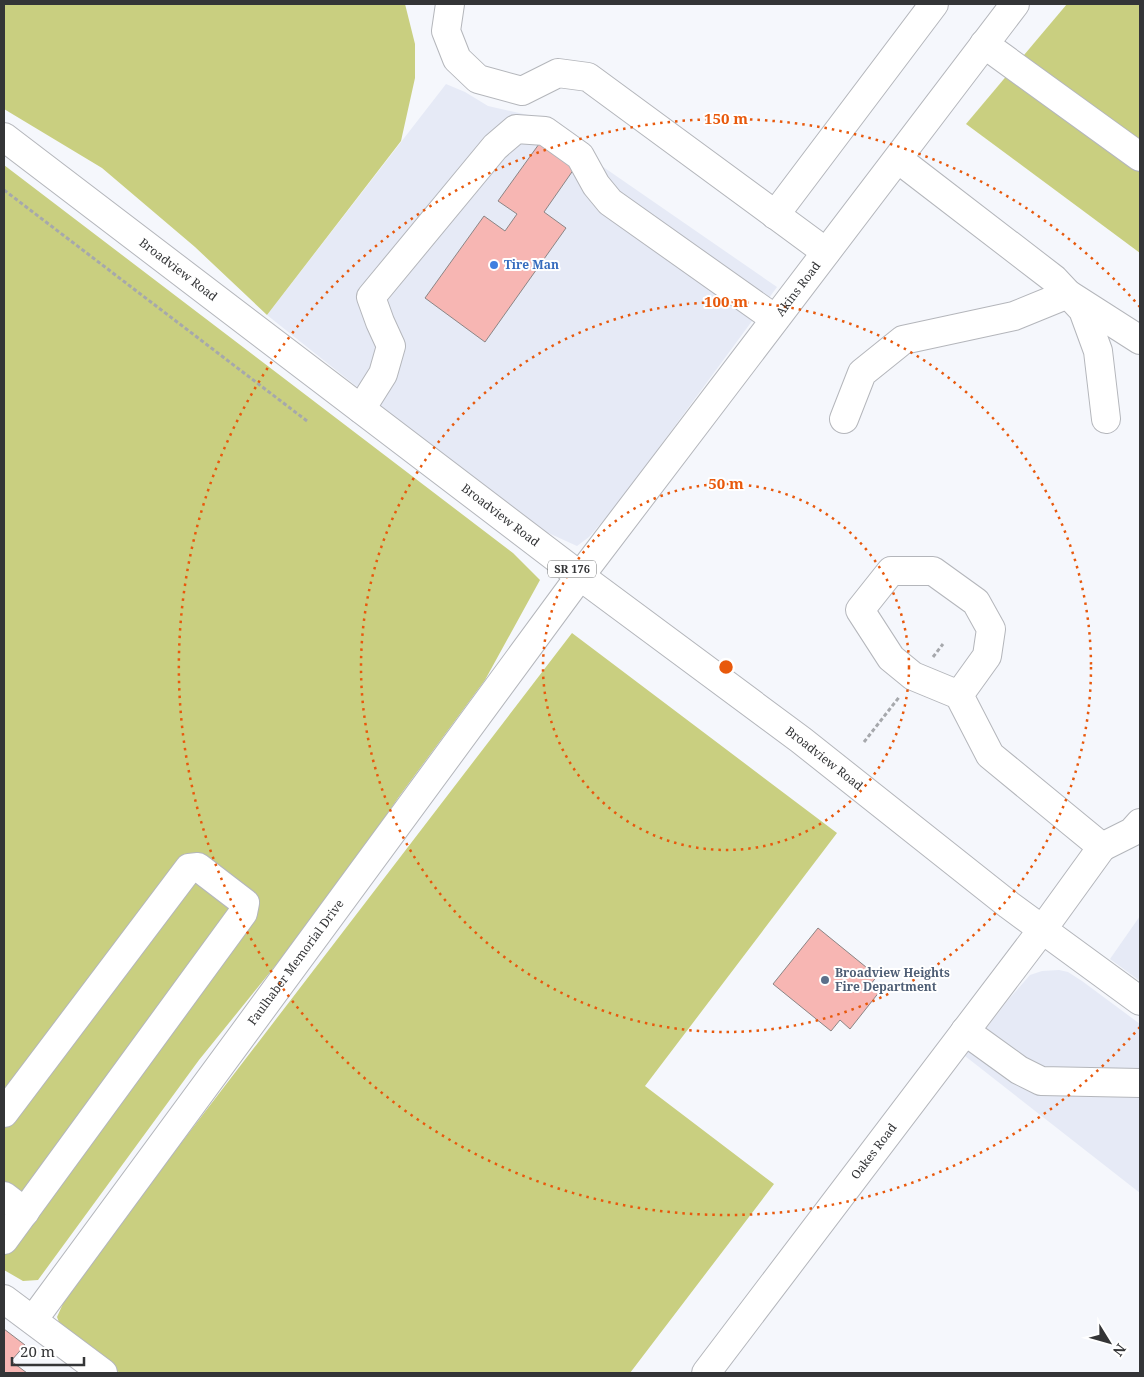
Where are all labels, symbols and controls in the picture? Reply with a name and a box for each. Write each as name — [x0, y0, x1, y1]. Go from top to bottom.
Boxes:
text: 150 m — [704, 108, 748, 128]
street label: Broadview Road — [136, 234, 222, 305]
place label: Tire Man — [504, 256, 559, 273]
street label: Akins Road — [772, 257, 825, 320]
marker: Tire Man — [488, 259, 500, 271]
text: 100 m — [704, 291, 748, 311]
text: 50 m — [708, 473, 744, 493]
street label: Broadview Road — [458, 480, 544, 551]
road number: SR 176 — [548, 560, 596, 578]
centre of rings — [717, 658, 735, 676]
street label: Broadview Road — [782, 722, 867, 794]
street label: Faulhaber Memorial Drive — [244, 896, 348, 1028]
place label: Broadview Heights Fire Department — [835, 964, 950, 995]
marker: Broadview Heights Fire Department — [819, 974, 831, 986]
street label: Oakes Road — [847, 1119, 901, 1183]
north arrow — [1084, 1317, 1134, 1367]
scale bar — [12, 1334, 85, 1366]
text: N — [1109, 1340, 1131, 1360]
text: 20 m — [20, 1341, 55, 1361]

